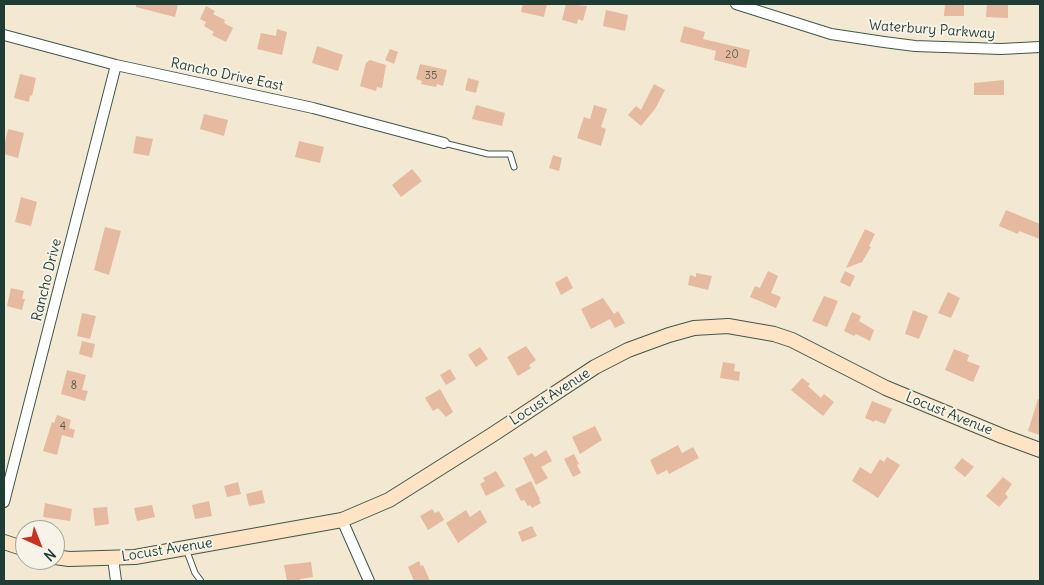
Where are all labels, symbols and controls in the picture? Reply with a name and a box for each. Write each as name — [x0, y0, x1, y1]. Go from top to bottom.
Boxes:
street label: Waterbury Parkway — [868, 17, 996, 43]
house number: 20 — [725, 48, 739, 62]
street label: Rancho Drive East — [169, 55, 285, 95]
house number: 35 — [425, 69, 437, 83]
street label: Rancho Drive — [29, 237, 65, 323]
street label: Locust Avenue — [507, 365, 593, 429]
house number: 8 — [71, 379, 77, 393]
street label: Locust Avenue — [903, 389, 995, 439]
house number: 4 — [60, 420, 66, 434]
north arrow — [15, 520, 65, 570]
street label: Locust Avenue — [120, 535, 214, 565]
text: N — [40, 545, 59, 565]

